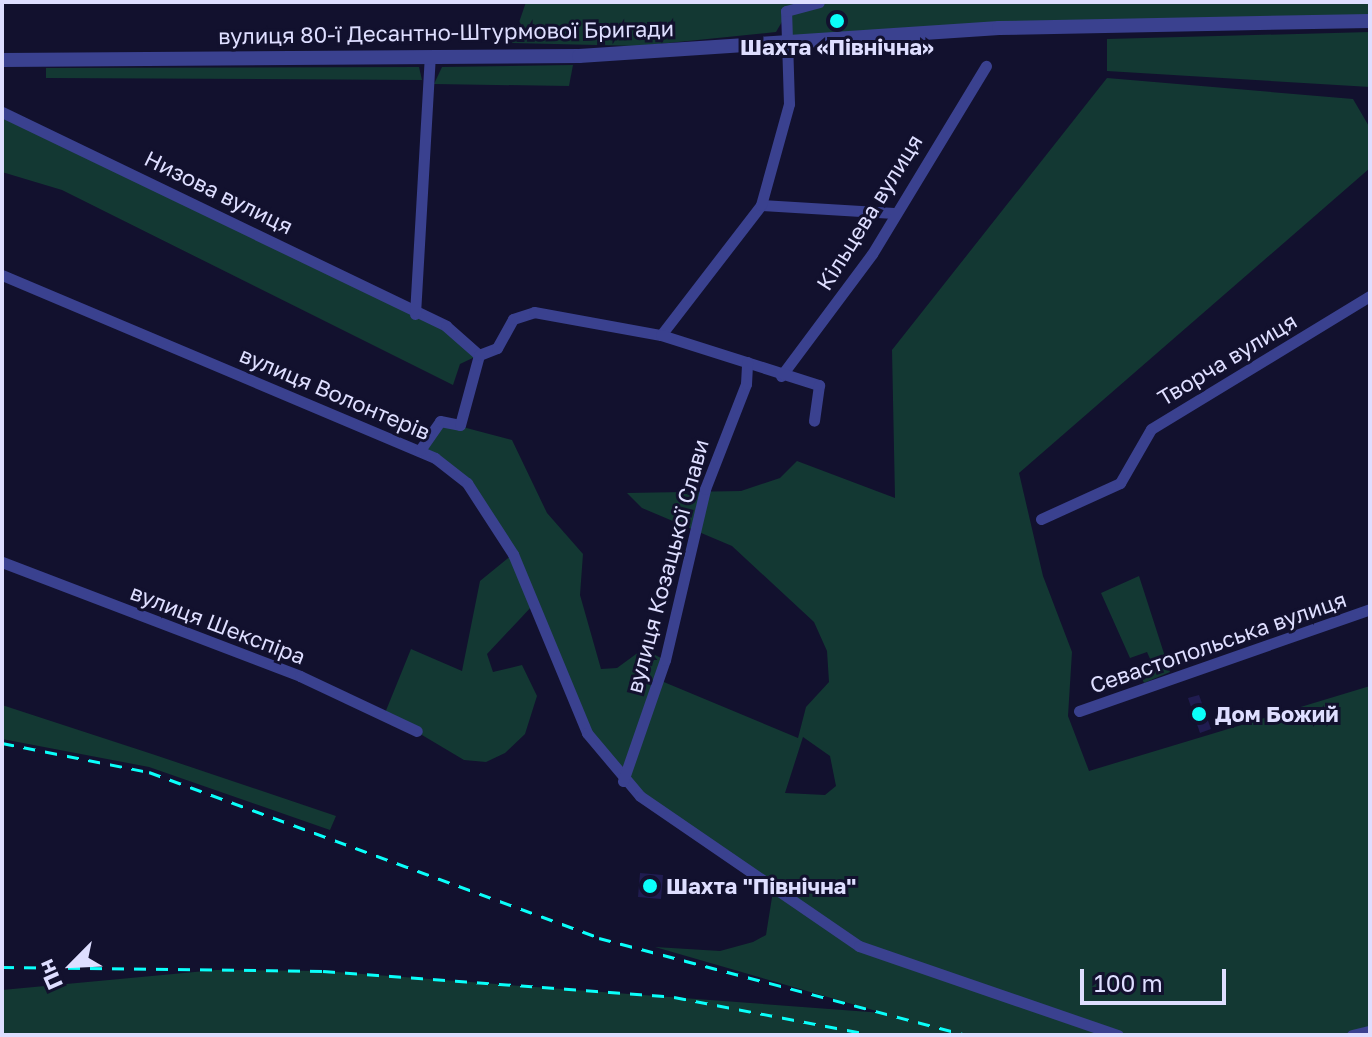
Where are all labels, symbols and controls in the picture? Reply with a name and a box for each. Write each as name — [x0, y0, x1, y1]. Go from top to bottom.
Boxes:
marker: Шахта «Північна» — [828, 12, 846, 30]
street label: вулиця 80-ї Десантно-Штурмової Бригади — [218, 15, 674, 49]
place label: Шахта «Північна» — [740, 34, 934, 60]
street label: Кільцева вулиця — [810, 129, 928, 295]
street label: Низова вулиця — [140, 145, 298, 239]
street label: Творча вулиця — [1153, 307, 1301, 411]
street label: вулиця Волонтерів — [236, 341, 434, 445]
street label: вулиця Козацької Слави — [620, 436, 714, 696]
street label: вулиця Шекспіра — [127, 578, 309, 670]
street label: Севастопольська вулиця — [1086, 586, 1350, 698]
place label: Дом Божий — [1215, 701, 1339, 727]
marker: Дом Божий — [1190, 705, 1208, 723]
place label: Шахта "Північна" — [666, 873, 856, 899]
marker: Шахта "Північна" — [641, 877, 659, 895]
north arrow — [32, 925, 112, 1005]
scale bar — [1084, 953, 1230, 1003]
text: Пн — [31, 956, 68, 994]
text: 100 m — [1094, 968, 1163, 997]

